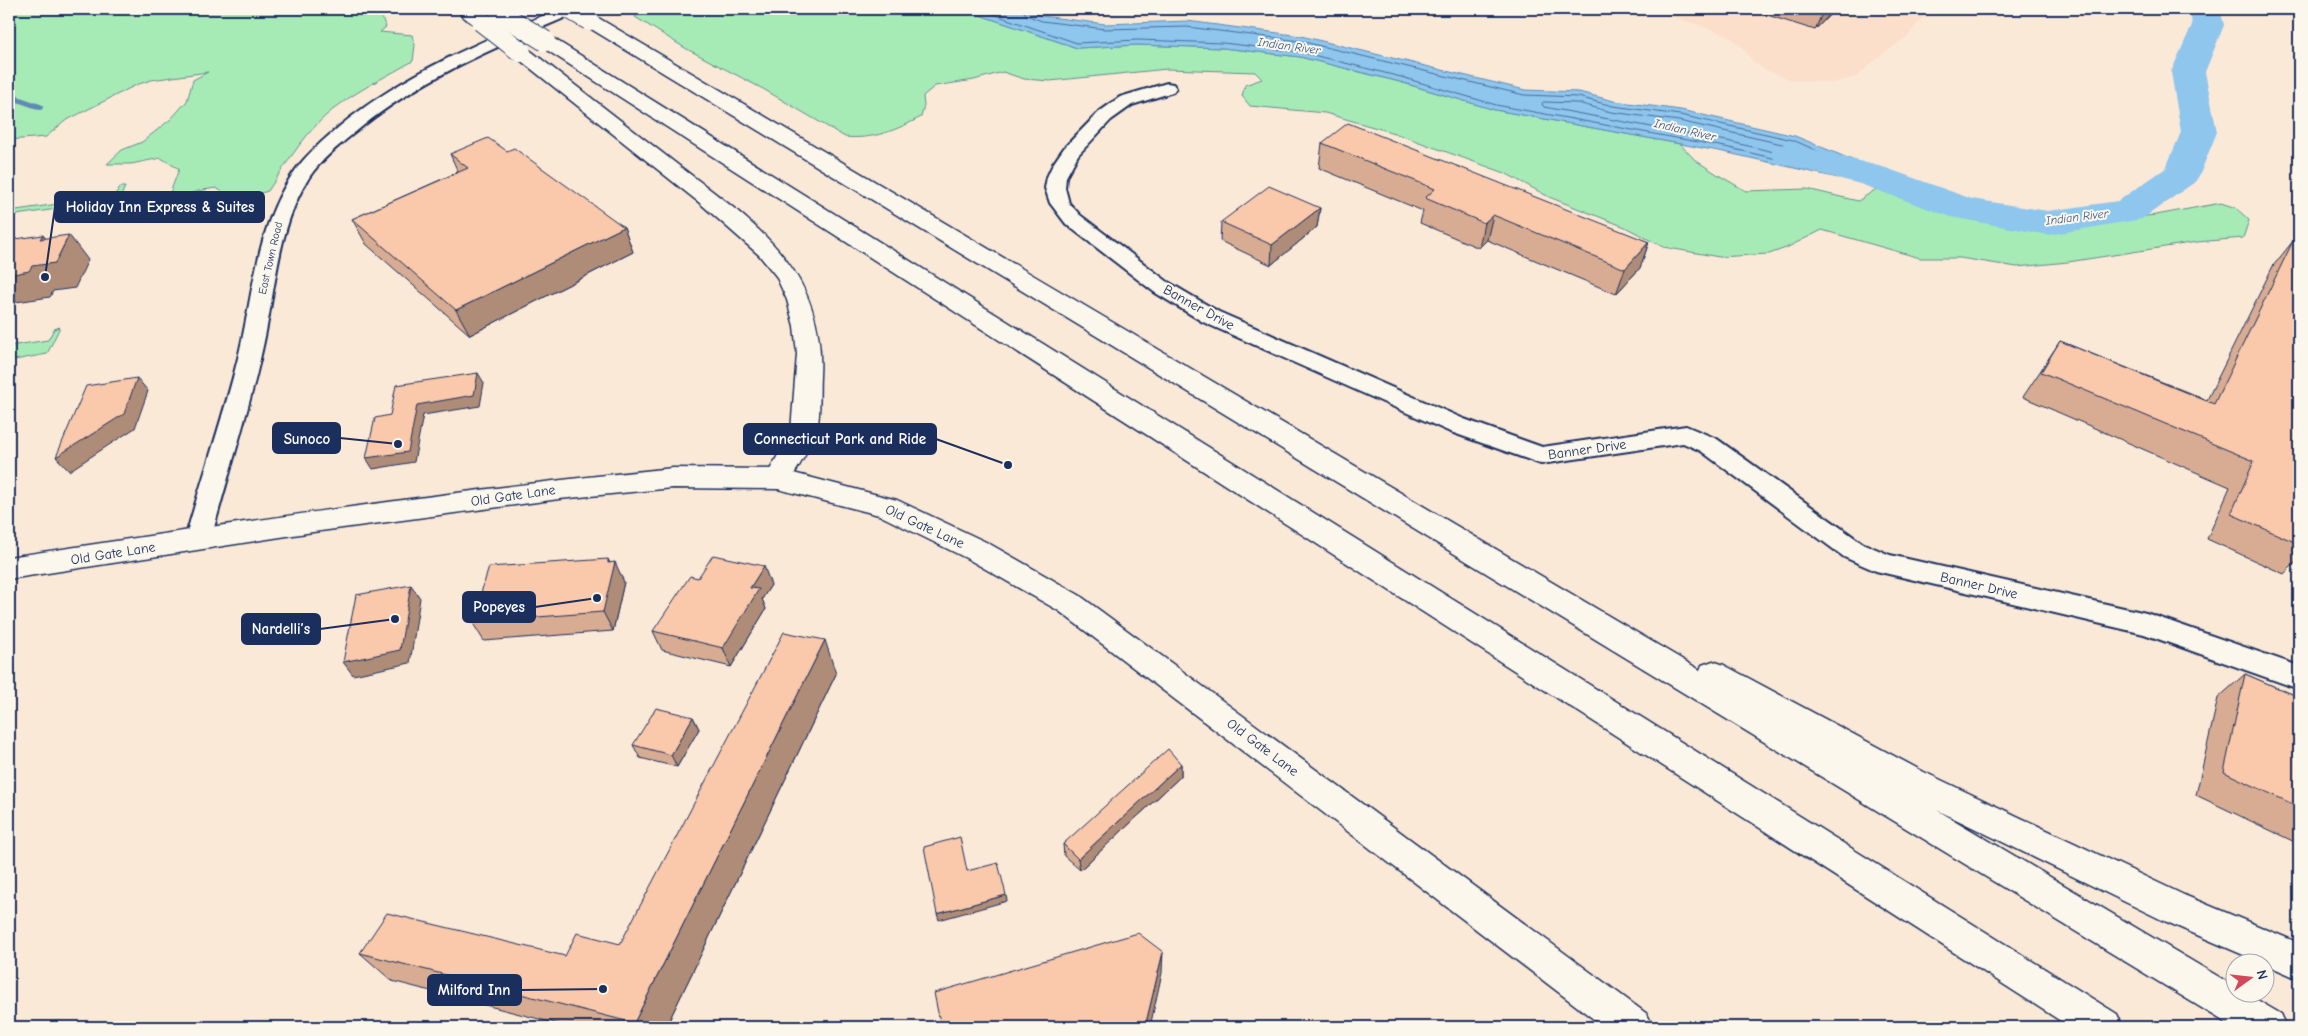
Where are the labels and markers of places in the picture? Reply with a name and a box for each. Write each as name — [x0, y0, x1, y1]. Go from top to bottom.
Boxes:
callout: Holiday Inn Express & Suites — [55, 192, 264, 222]
callout: Sunoco — [273, 423, 340, 453]
callout: Connecticut Park and Ride — [744, 424, 936, 454]
callout: Popeyes — [463, 592, 535, 622]
callout: Nardelli’s — [242, 614, 320, 644]
callout: Milford Inn — [428, 975, 521, 1005]

